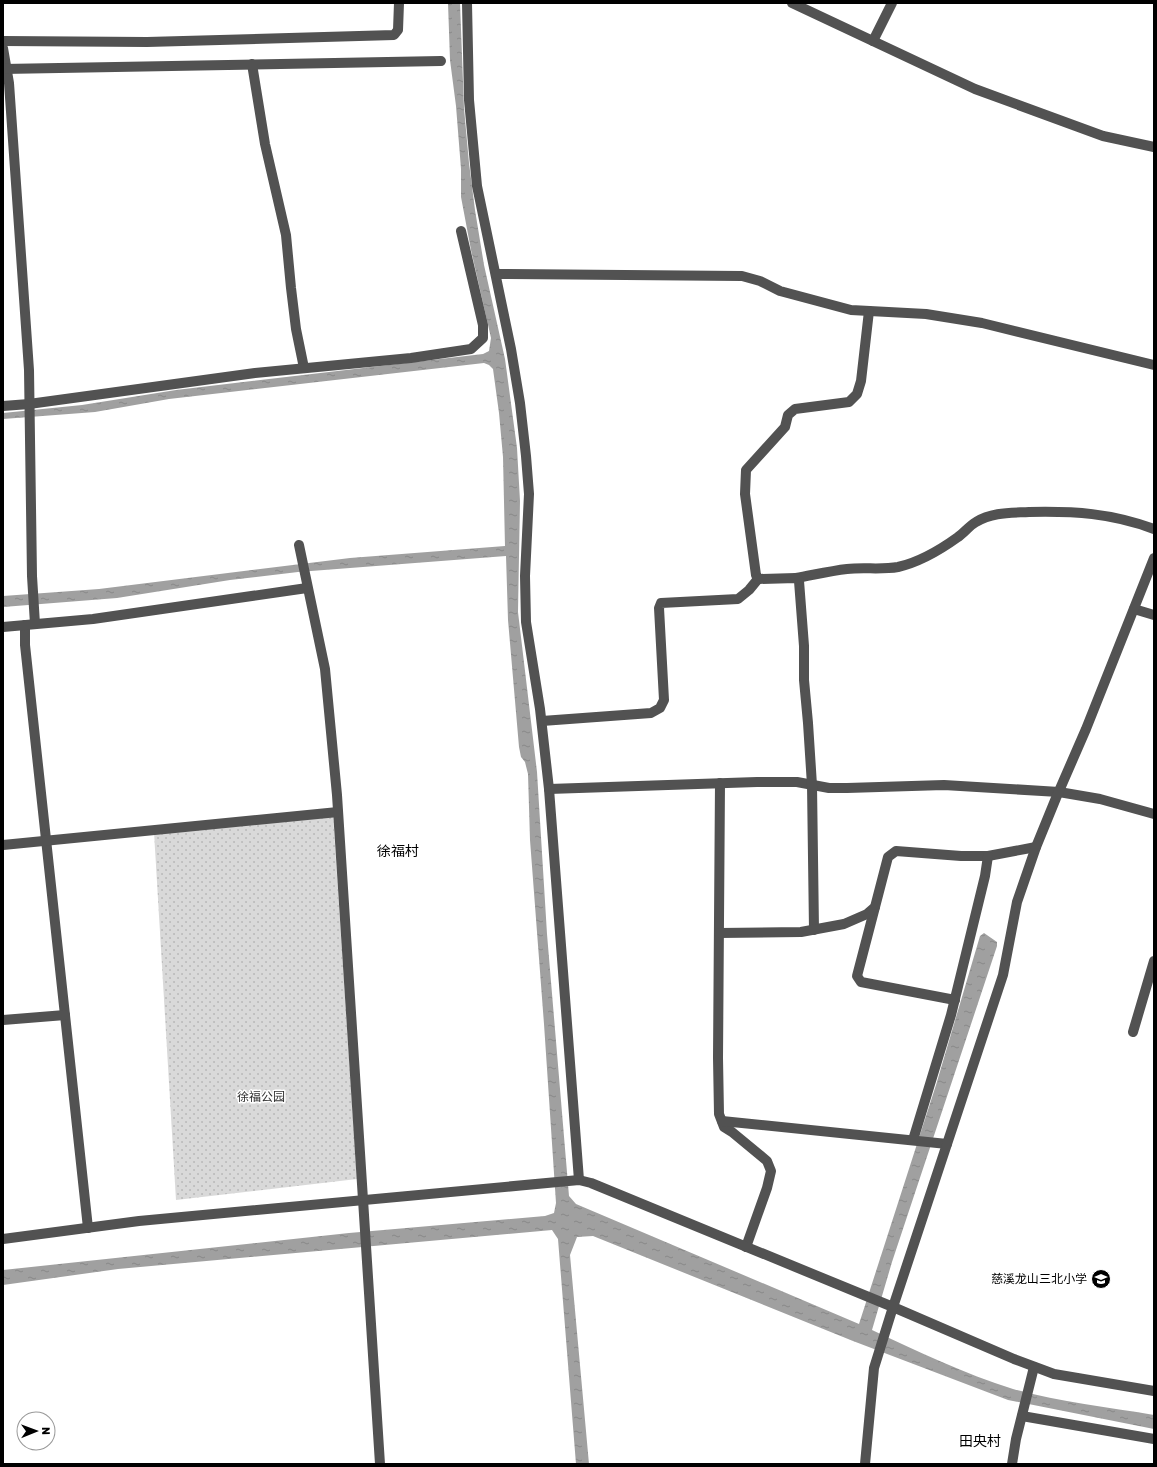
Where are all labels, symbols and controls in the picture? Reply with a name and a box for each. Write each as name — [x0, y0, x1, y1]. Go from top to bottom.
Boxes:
district label: 徐福村 — [377, 843, 419, 860]
park label: 徐福公园 — [237, 1090, 285, 1104]
school or university icon: 慈溪龙山三北小学 — [1090, 1268, 1112, 1290]
place label: 慈溪龙山三北小学 — [991, 1272, 1087, 1286]
north arrow — [16, 1411, 56, 1451]
text: N — [39, 1427, 52, 1435]
district label: 田央村 — [959, 1433, 1001, 1450]

